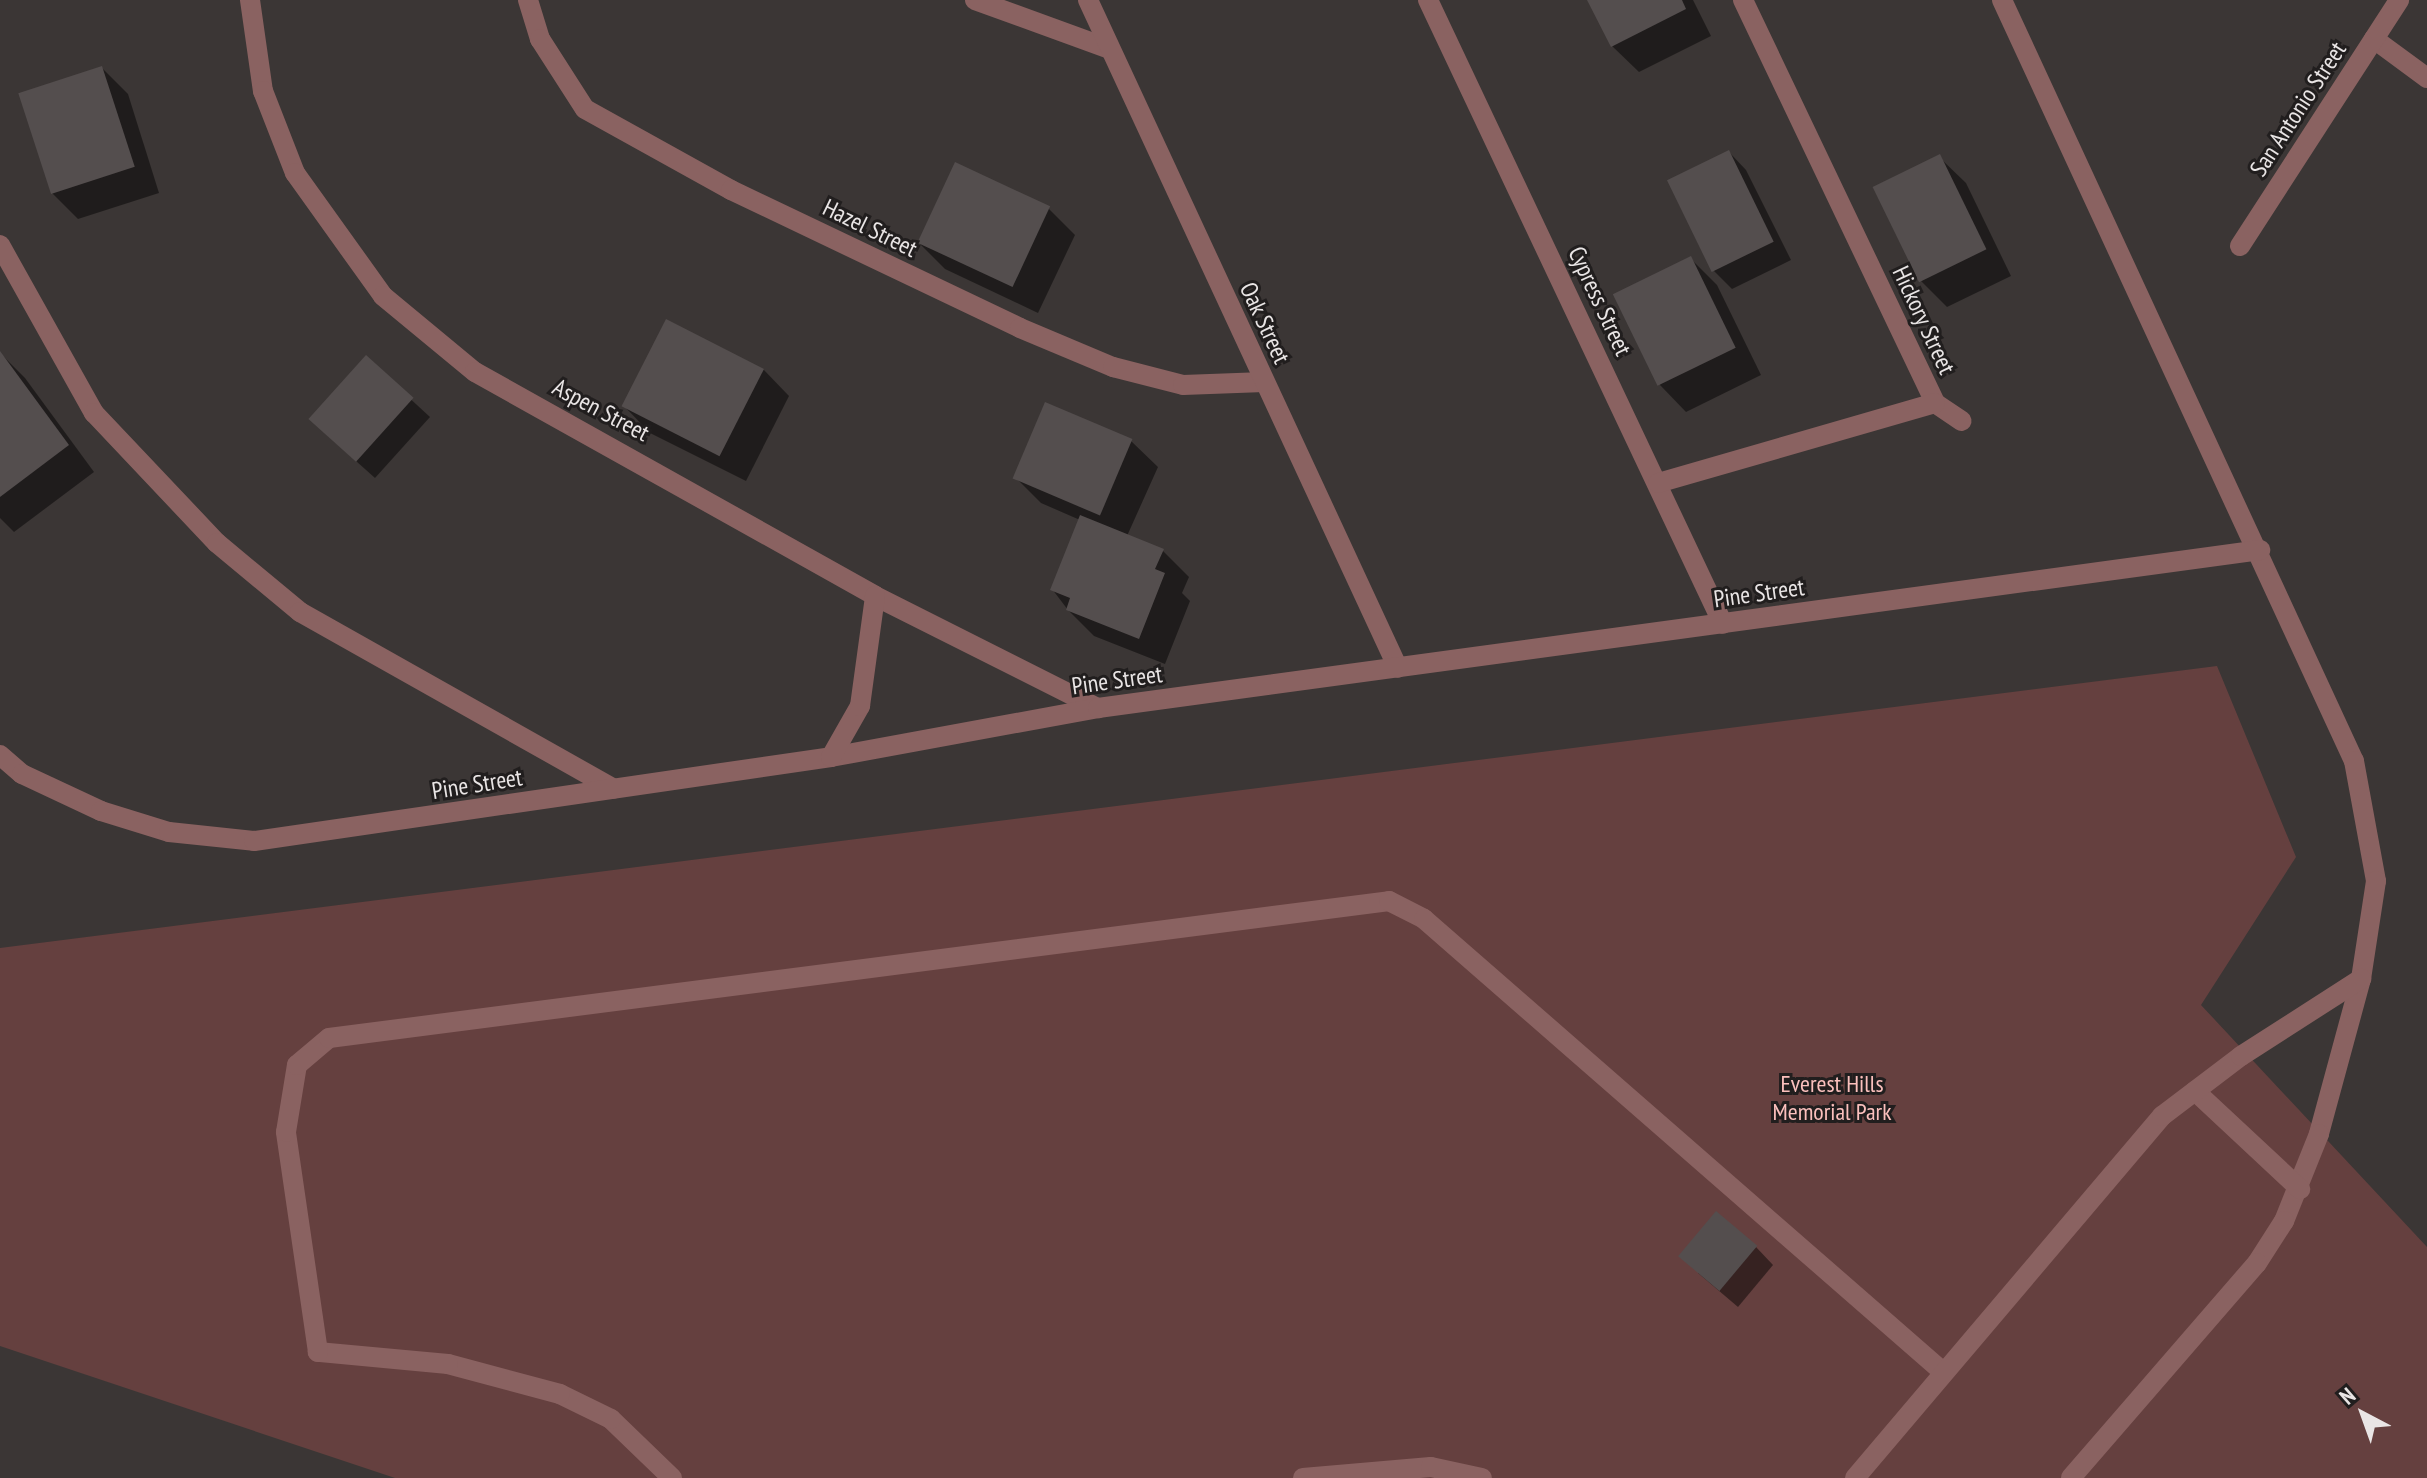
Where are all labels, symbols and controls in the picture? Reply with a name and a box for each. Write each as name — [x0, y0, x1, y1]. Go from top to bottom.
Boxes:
street label: San Antonio Street — [2244, 36, 2352, 182]
street label: Hazel Street — [818, 193, 922, 263]
street label: Cypress Street — [1562, 242, 1638, 360]
street label: Hickory Street — [1886, 261, 1962, 379]
street label: Oak Street — [1234, 278, 1296, 368]
street label: Aspen Street — [548, 373, 654, 447]
street label: Pine Street — [1712, 572, 1806, 614]
street label: Pine Street — [1070, 659, 1164, 701]
street label: Pine Street — [430, 763, 524, 805]
park label: Everest Hills Memorial Park — [1773, 1070, 1891, 1126]
north arrow — [2323, 1374, 2403, 1454]
text: N — [2334, 1381, 2361, 1410]

